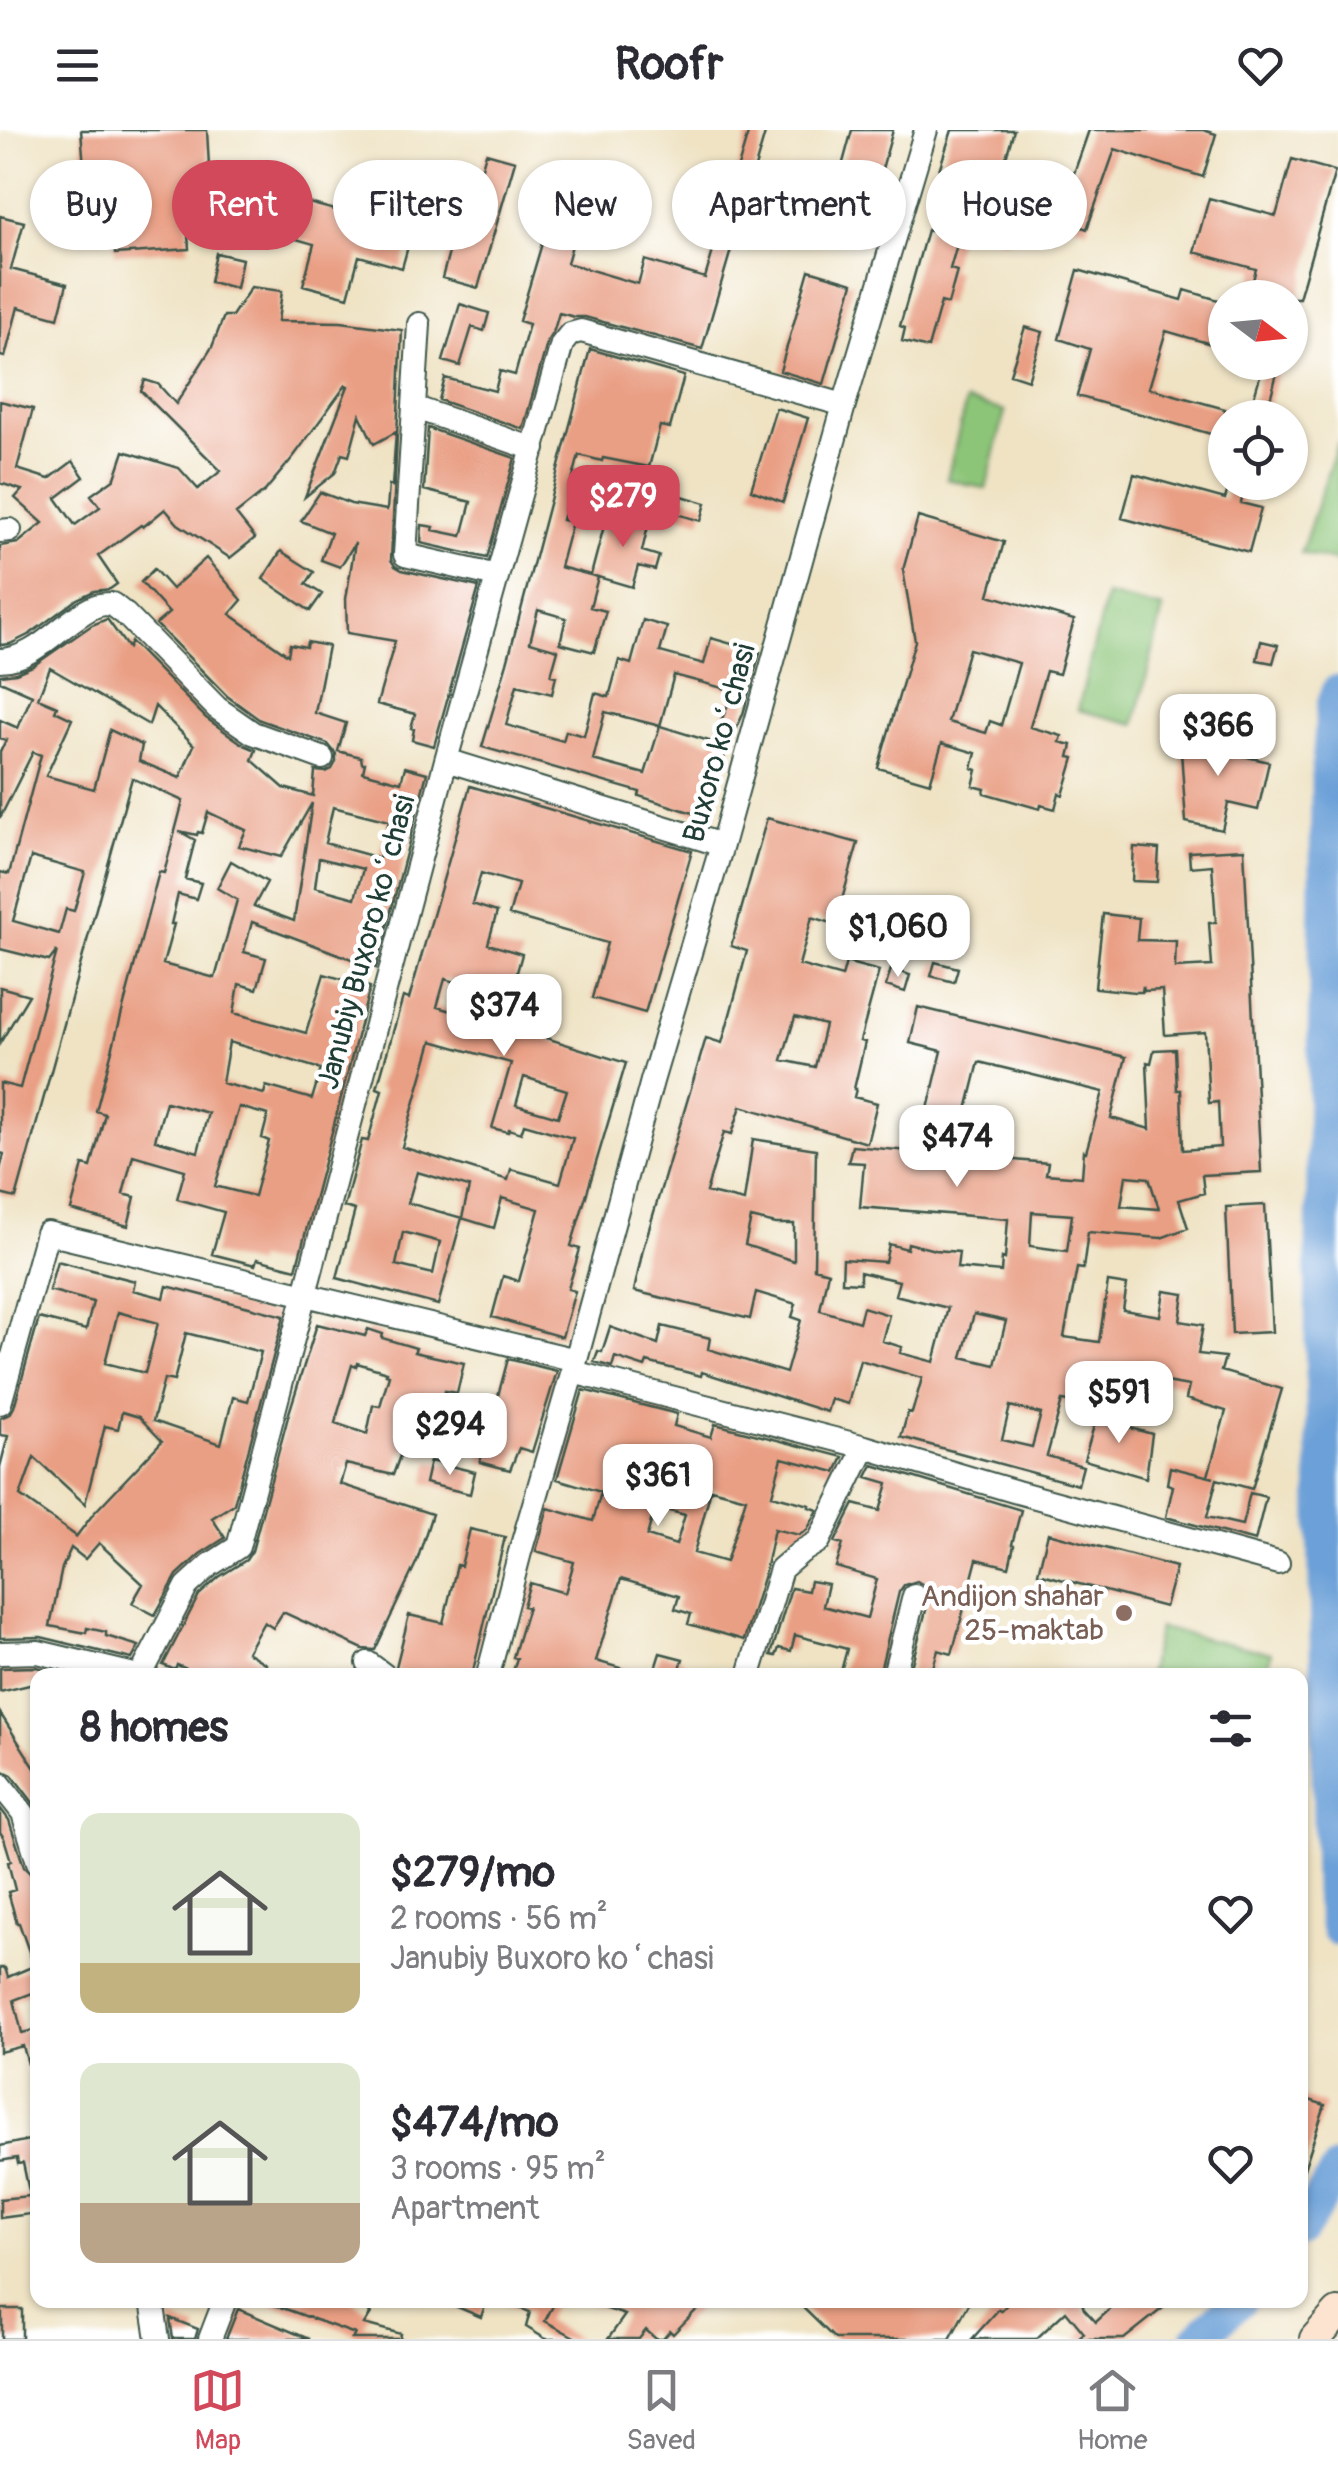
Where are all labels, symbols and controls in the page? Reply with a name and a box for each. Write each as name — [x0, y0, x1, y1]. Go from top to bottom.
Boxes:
text: Roofr — [615, 37, 723, 93]
icon: menu — [50, 38, 105, 93]
icon: heart — [1233, 38, 1288, 93]
chip: Buy — [30, 160, 152, 250]
chip: Rent — [172, 160, 313, 250]
chip: Filters — [333, 160, 498, 250]
chip: New — [518, 160, 652, 250]
chip: Apartment — [672, 160, 906, 250]
chip: House — [926, 160, 1087, 250]
north arrow — [1208, 280, 1308, 380]
map controls — [1208, 280, 1308, 500]
button: locate — [1208, 400, 1308, 500]
pin: $279 — [564, 465, 682, 550]
text: $279 — [589, 477, 657, 517]
street label: Buxoro koʻchasi — [675, 640, 764, 847]
pin: $366 — [1159, 694, 1277, 779]
text: $366 — [1182, 706, 1254, 746]
street label: Janubiy Buxoro koʻchasi — [309, 791, 424, 1093]
pin: $1,060 — [817, 895, 979, 980]
text: $1,060 — [848, 907, 948, 947]
pin: $374 — [445, 974, 563, 1059]
text: $374 — [469, 986, 539, 1026]
pin: $474 — [898, 1105, 1016, 1190]
text: $474 — [921, 1117, 993, 1157]
pin: $591 — [1060, 1361, 1178, 1446]
text: $591 — [1087, 1373, 1151, 1413]
pin: $294 — [391, 1393, 509, 1478]
text: $294 — [415, 1405, 485, 1445]
pin: $361 — [599, 1444, 717, 1529]
text: $361 — [625, 1456, 691, 1496]
place label: Andijon shahar 25-maktab — [921, 1578, 1104, 1649]
marker: Andijon shahar 25-maktab — [1113, 1602, 1135, 1624]
icon: filters — [1203, 1701, 1258, 1756]
text: 8 homes — [80, 1702, 228, 1754]
text: $279/mo — [390, 1847, 555, 1899]
icon: home — [160, 1853, 280, 1973]
icon: heart — [1203, 1886, 1258, 1941]
text: 2 rooms · 56 m² — [390, 1899, 608, 1939]
text: Janubiy Buxoro koʻchasi — [390, 1939, 714, 1979]
text: $474/mo — [390, 2097, 559, 2149]
icon: home — [160, 2103, 280, 2223]
icon: heart — [1203, 2136, 1258, 2191]
text: 3 rooms · 95 m² — [390, 2149, 606, 2189]
text: Apartment — [390, 2189, 539, 2229]
tab: Map — [190, 2363, 245, 2458]
tab: Saved — [626, 2363, 696, 2458]
tab: Home — [1077, 2363, 1147, 2458]

